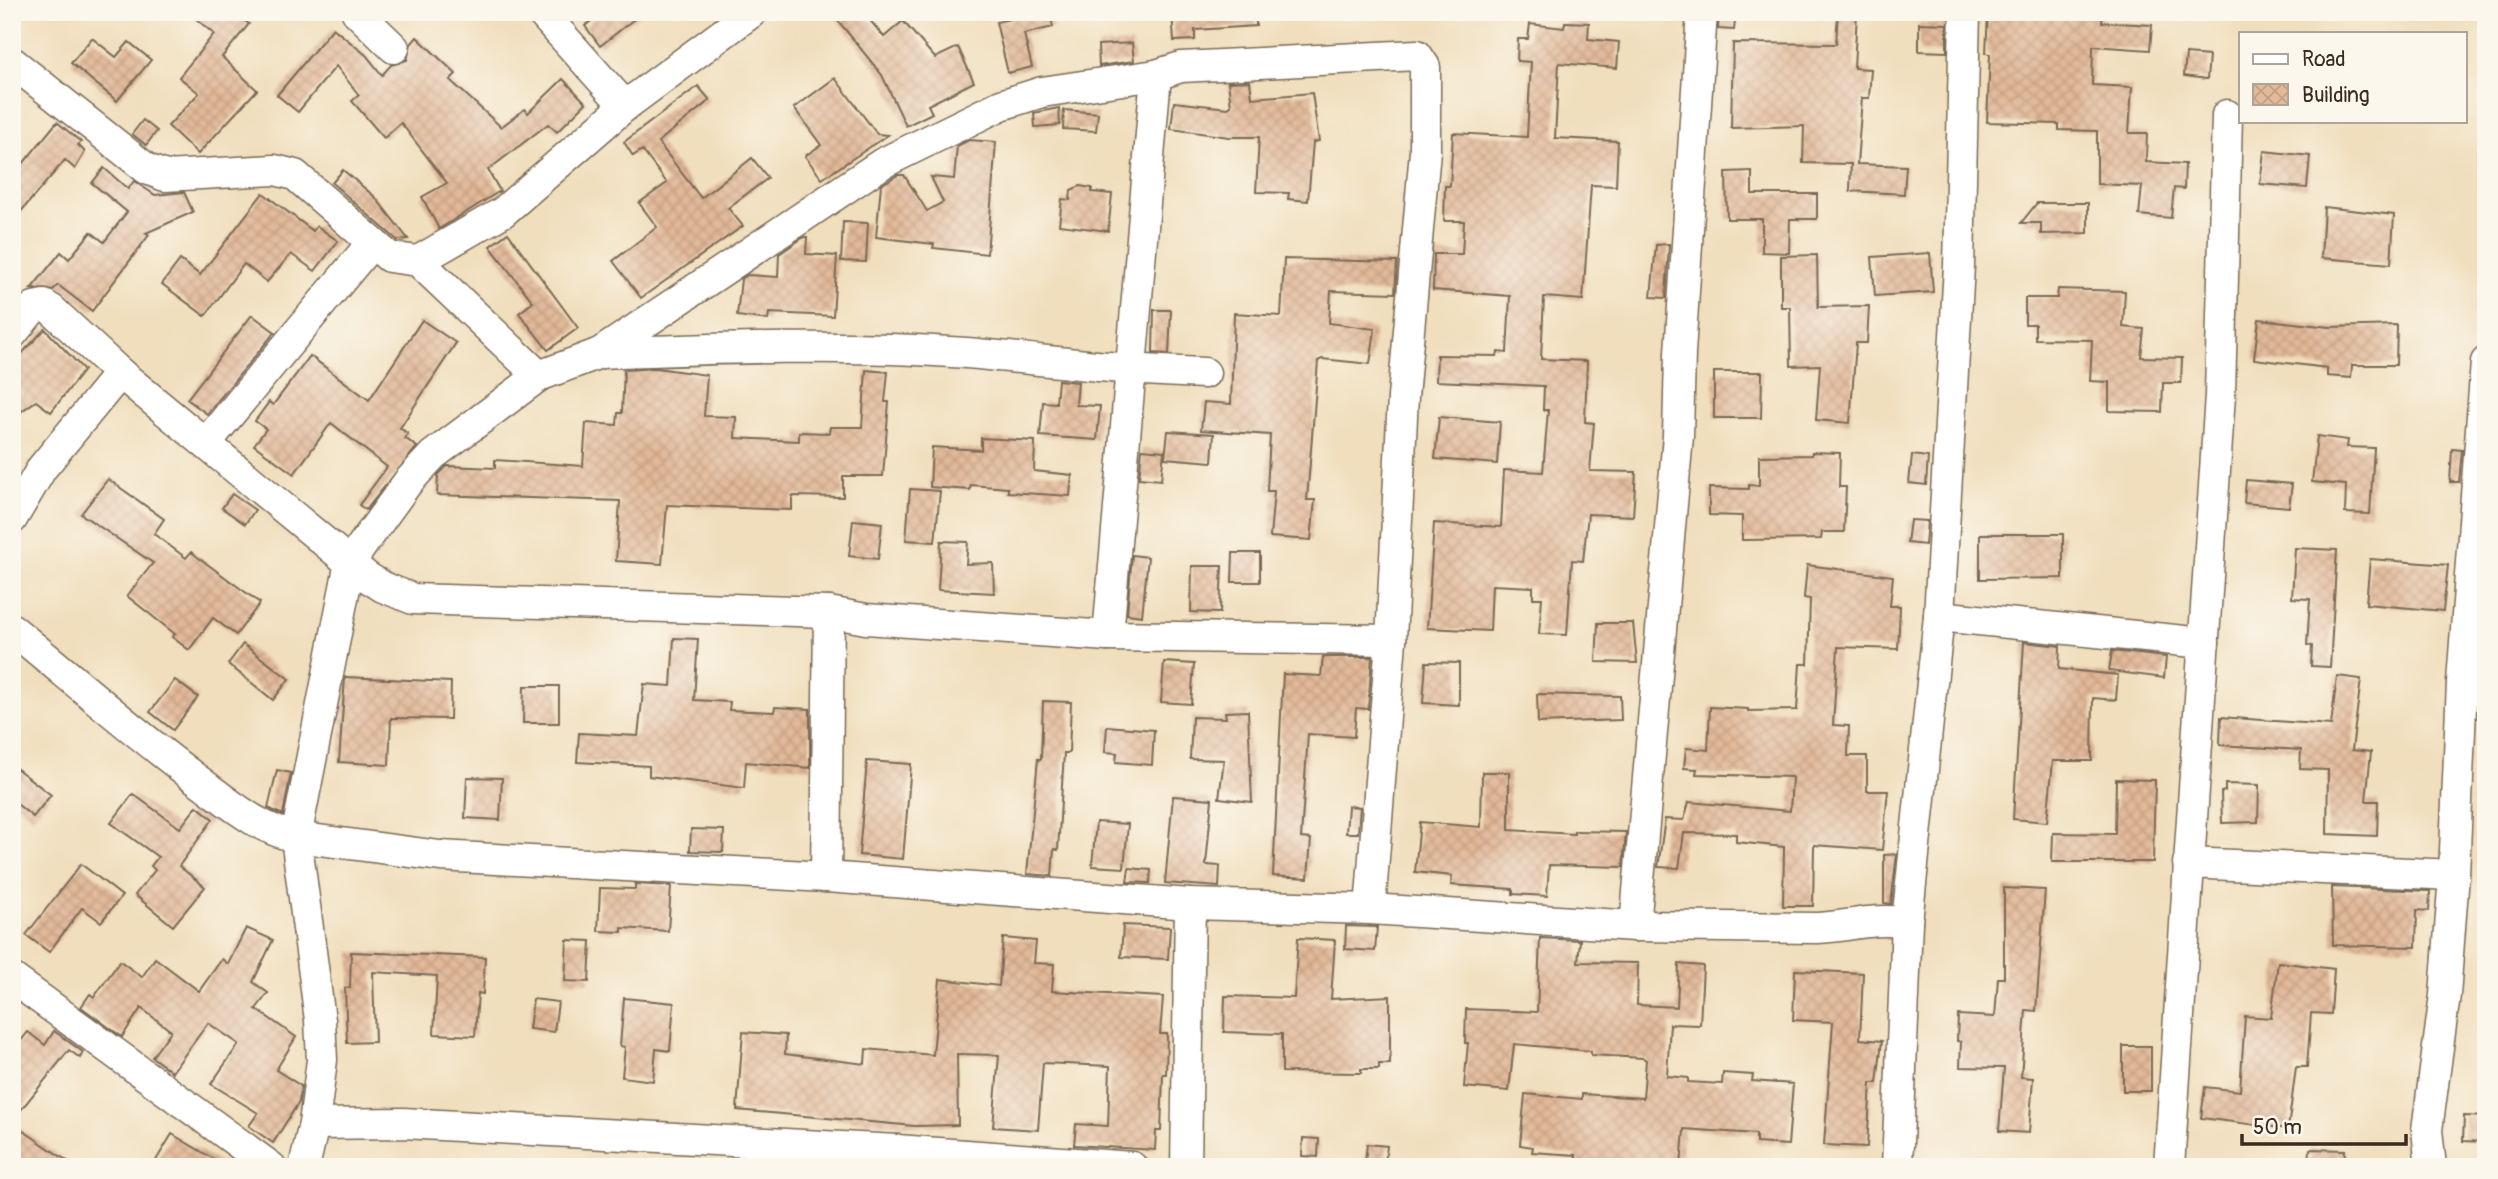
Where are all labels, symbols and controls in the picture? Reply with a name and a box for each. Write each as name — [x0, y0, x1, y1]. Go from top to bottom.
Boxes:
legend — [2239, 32, 2466, 122]
text: Road — [2302, 46, 2346, 73]
text: Building — [2302, 82, 2369, 109]
scale bar — [2242, 1102, 2407, 1146]
text: 50 m — [2253, 1114, 2302, 1141]

